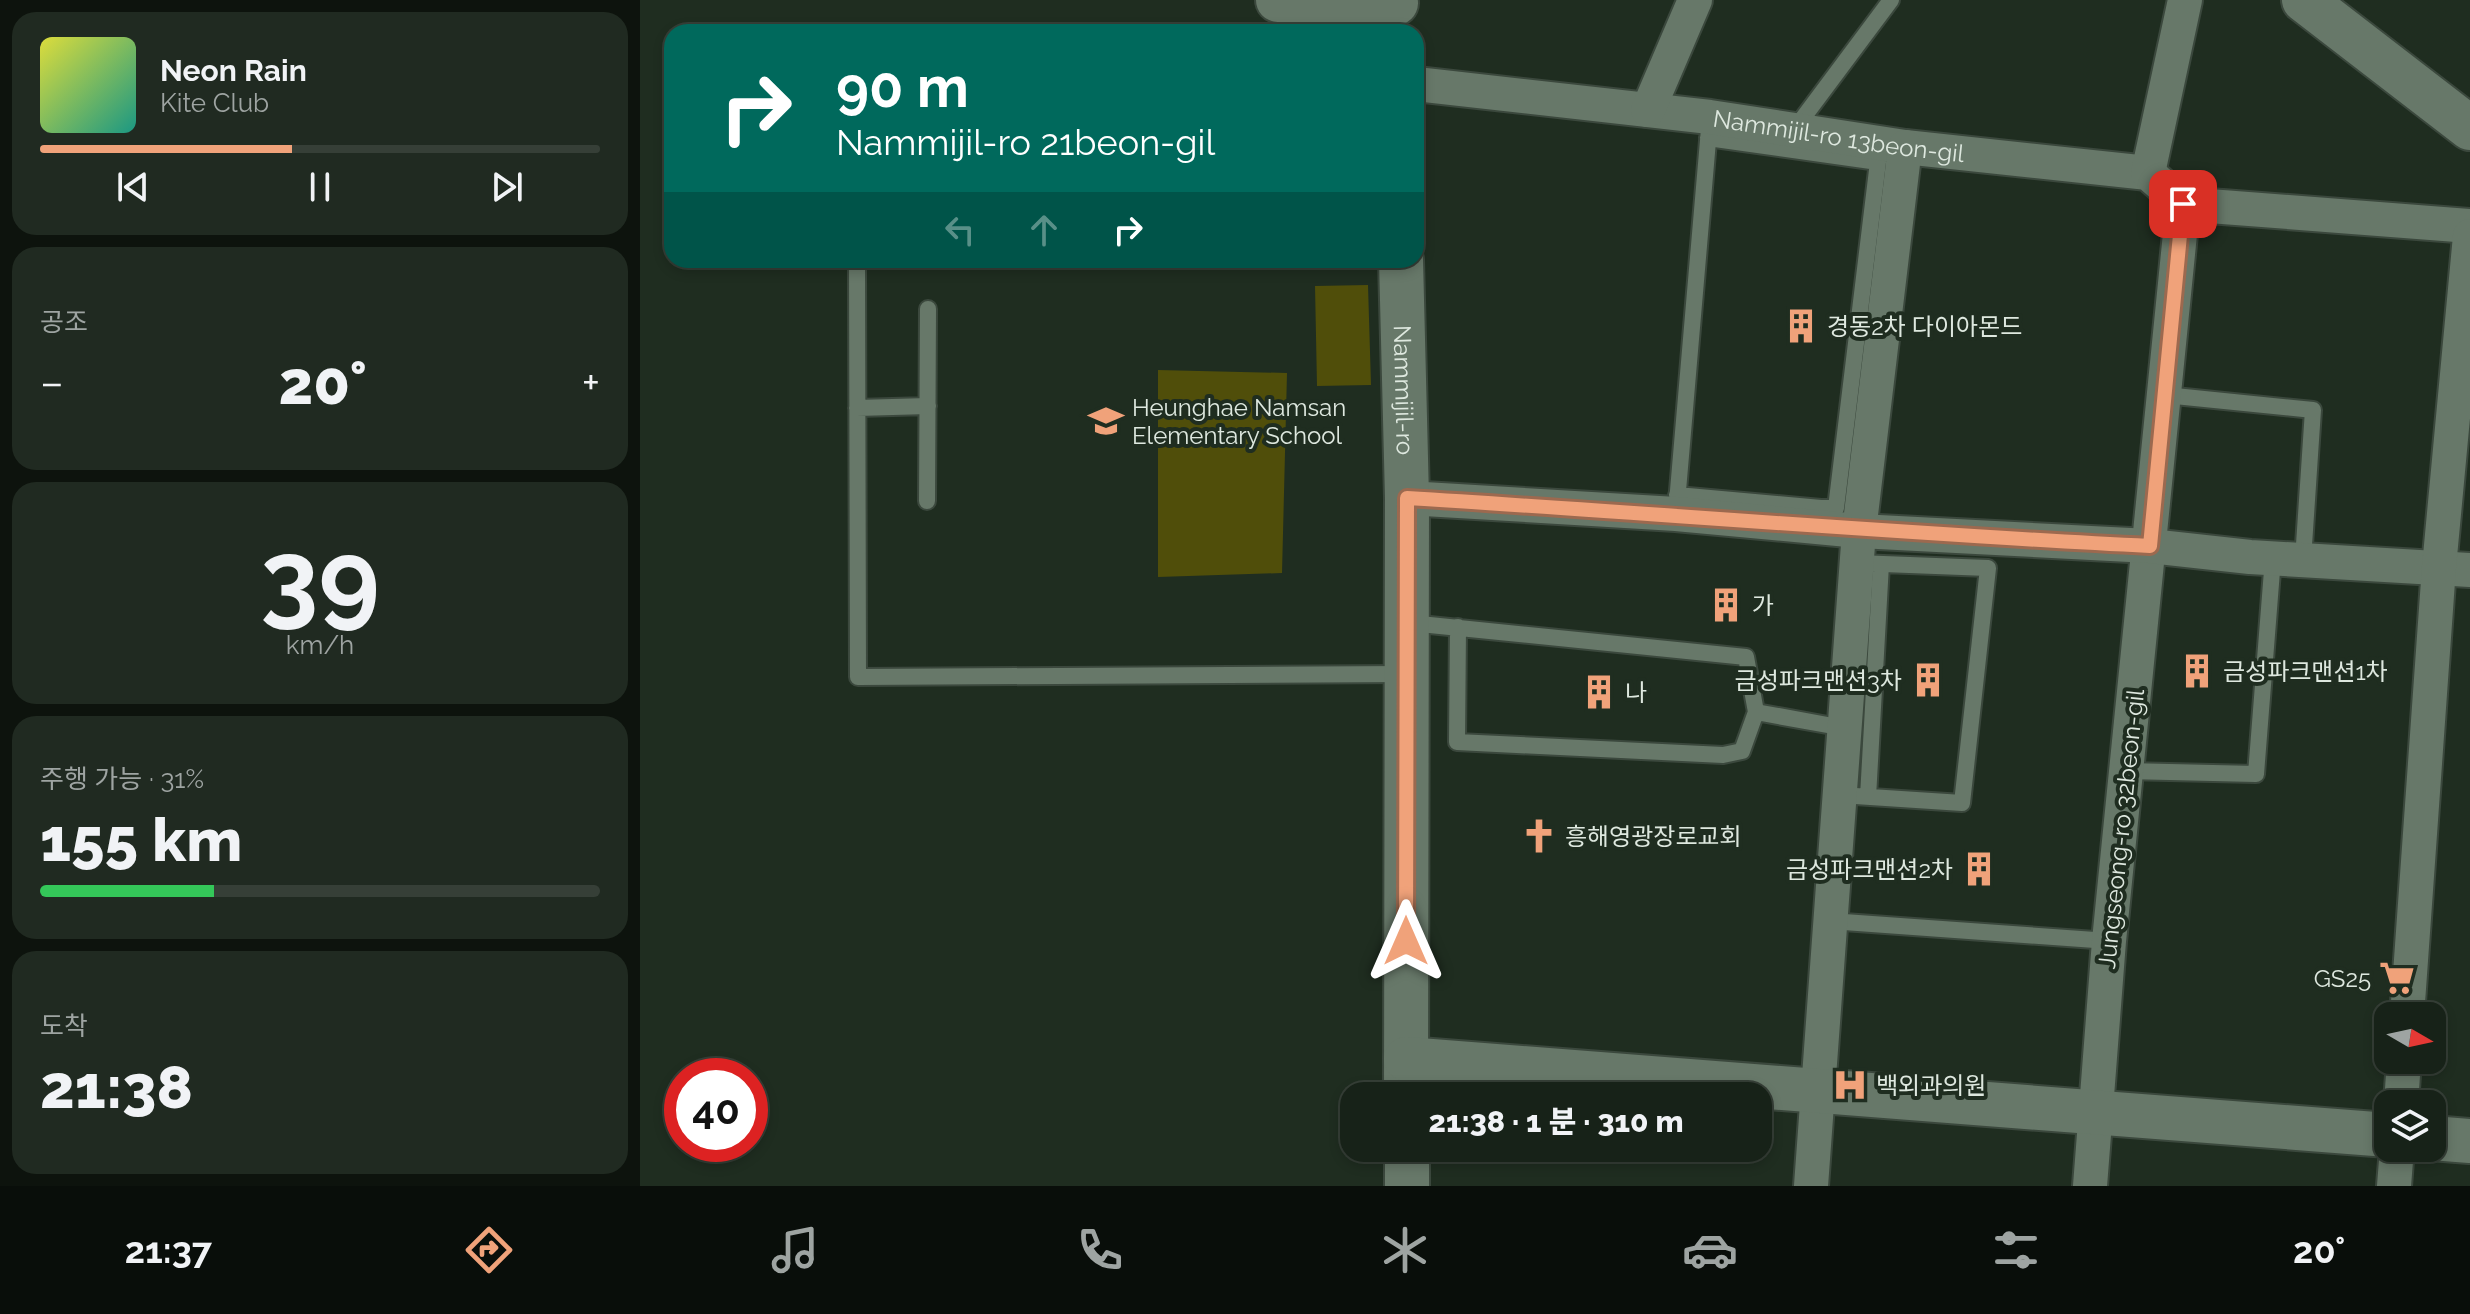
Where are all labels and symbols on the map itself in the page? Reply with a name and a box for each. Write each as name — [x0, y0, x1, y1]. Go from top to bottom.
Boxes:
street label: Nammijil-ro 13beon-gil — [1711, 103, 1966, 168]
pin — [2149, 170, 2217, 238]
building icon: 경동2차 다이아몬드 — [1782, 307, 1820, 345]
place label: 경동2차 다이아몬드 — [1827, 312, 2022, 341]
street label: Nammijil-ro — [1388, 325, 1420, 455]
place label: Heunghae Namsan Elementary School — [1132, 393, 1346, 450]
school or university icon: Heunghae Namsan Elementary School — [1087, 402, 1125, 440]
building icon: 가 — [1707, 586, 1745, 624]
place label: 가 — [1752, 591, 1774, 620]
building icon: 금성파크맨션1차 — [2178, 652, 2216, 690]
place label: 금성파크맨션1차 — [2223, 657, 2388, 686]
building icon: 금성파크맨션3차 — [1909, 661, 1947, 699]
place label: 금성파크맨션3차 — [1735, 666, 1902, 695]
building icon: 나 — [1580, 673, 1618, 711]
place label: 나 — [1625, 678, 1647, 707]
street label: Jungseong-ro 32beon-gil — [2092, 687, 2150, 970]
church icon: 흥해영광장로교회 — [1520, 817, 1558, 855]
place label: 흥해영광장로교회 — [1565, 822, 1742, 851]
building icon: 금성파크맨션2차 — [1960, 850, 1998, 888]
place label: 금성파크맨션2차 — [1786, 855, 1953, 884]
position arrow — [1364, 899, 1448, 983]
supermarket icon: GS25 — [2378, 959, 2416, 997]
place label: GS25 — [2314, 964, 2371, 993]
north arrow — [2374, 1002, 2446, 1074]
speed limit sign: 40 — [664, 1058, 768, 1162]
hospital icon: 백외과의원 — [1831, 1066, 1869, 1104]
place label: 백외과의원 — [1876, 1071, 1986, 1100]

